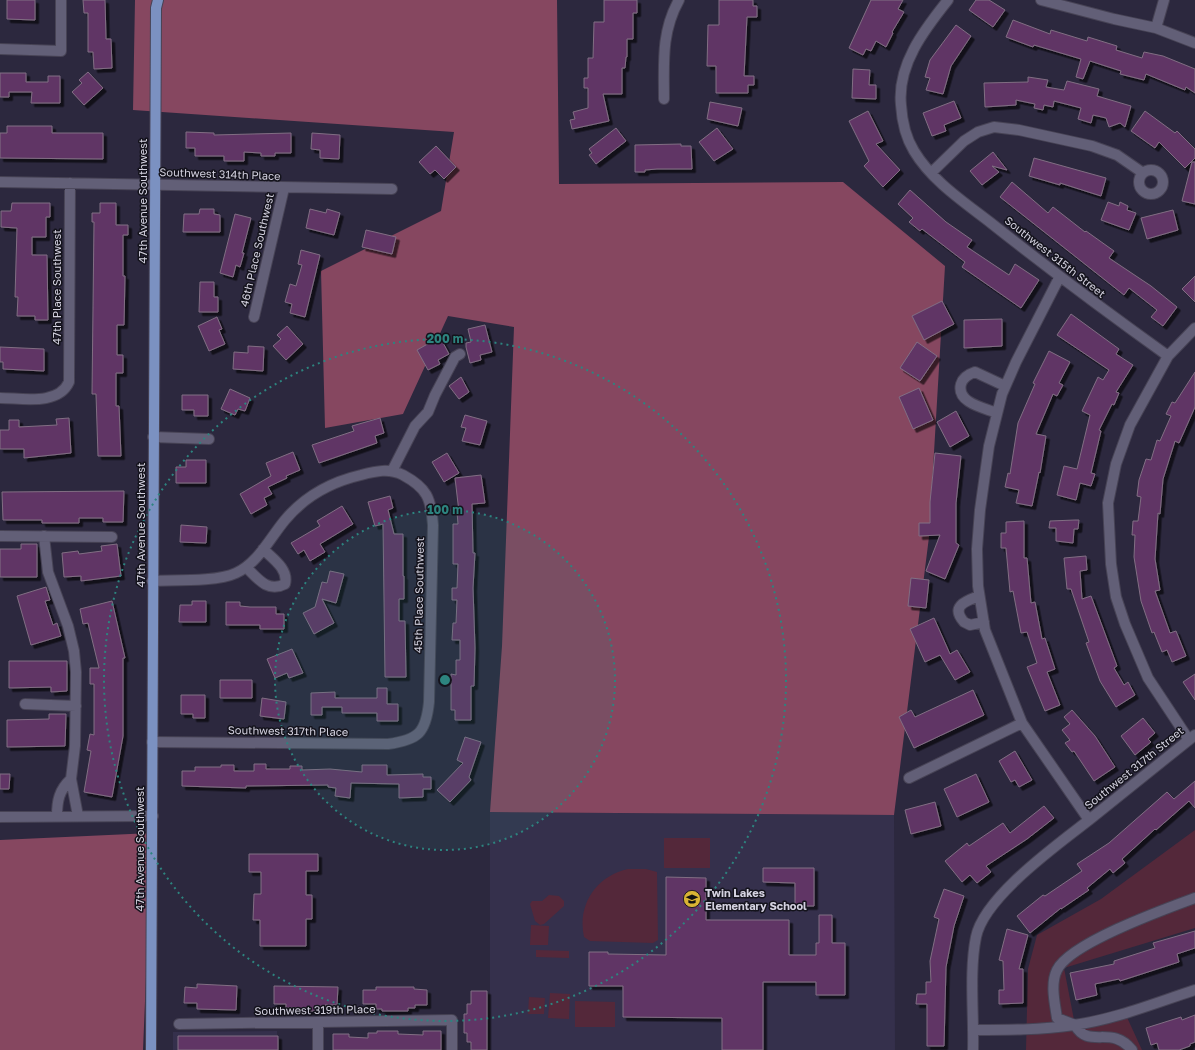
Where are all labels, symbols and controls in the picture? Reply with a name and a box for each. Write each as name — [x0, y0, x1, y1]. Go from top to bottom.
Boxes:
street label: 47th Avenue Southwest — [136, 139, 149, 263]
street label: Southwest 314th Place — [159, 165, 281, 182]
street label: 46th Place Southwest — [237, 192, 276, 308]
street label: Southwest 315th Street — [1002, 213, 1108, 300]
street label: 47th Place Southwest — [50, 229, 63, 345]
text: 200 m — [427, 331, 463, 346]
street label: 47th Avenue Southwest — [134, 463, 147, 587]
text: 100 m — [427, 502, 463, 517]
street label: 45th Place Southwest — [411, 537, 426, 653]
centre of rings — [438, 673, 452, 687]
street label: Southwest 317th Place — [228, 723, 348, 738]
street label: Southwest 317th Street — [1082, 724, 1186, 812]
street label: 47th Avenue Southwest — [133, 787, 146, 911]
place label: Twin Lakes Elementary School — [705, 886, 807, 912]
school or university icon: Twin Lakes Elementary School — [682, 889, 702, 909]
street label: Southwest 319th Place — [254, 1002, 376, 1017]

